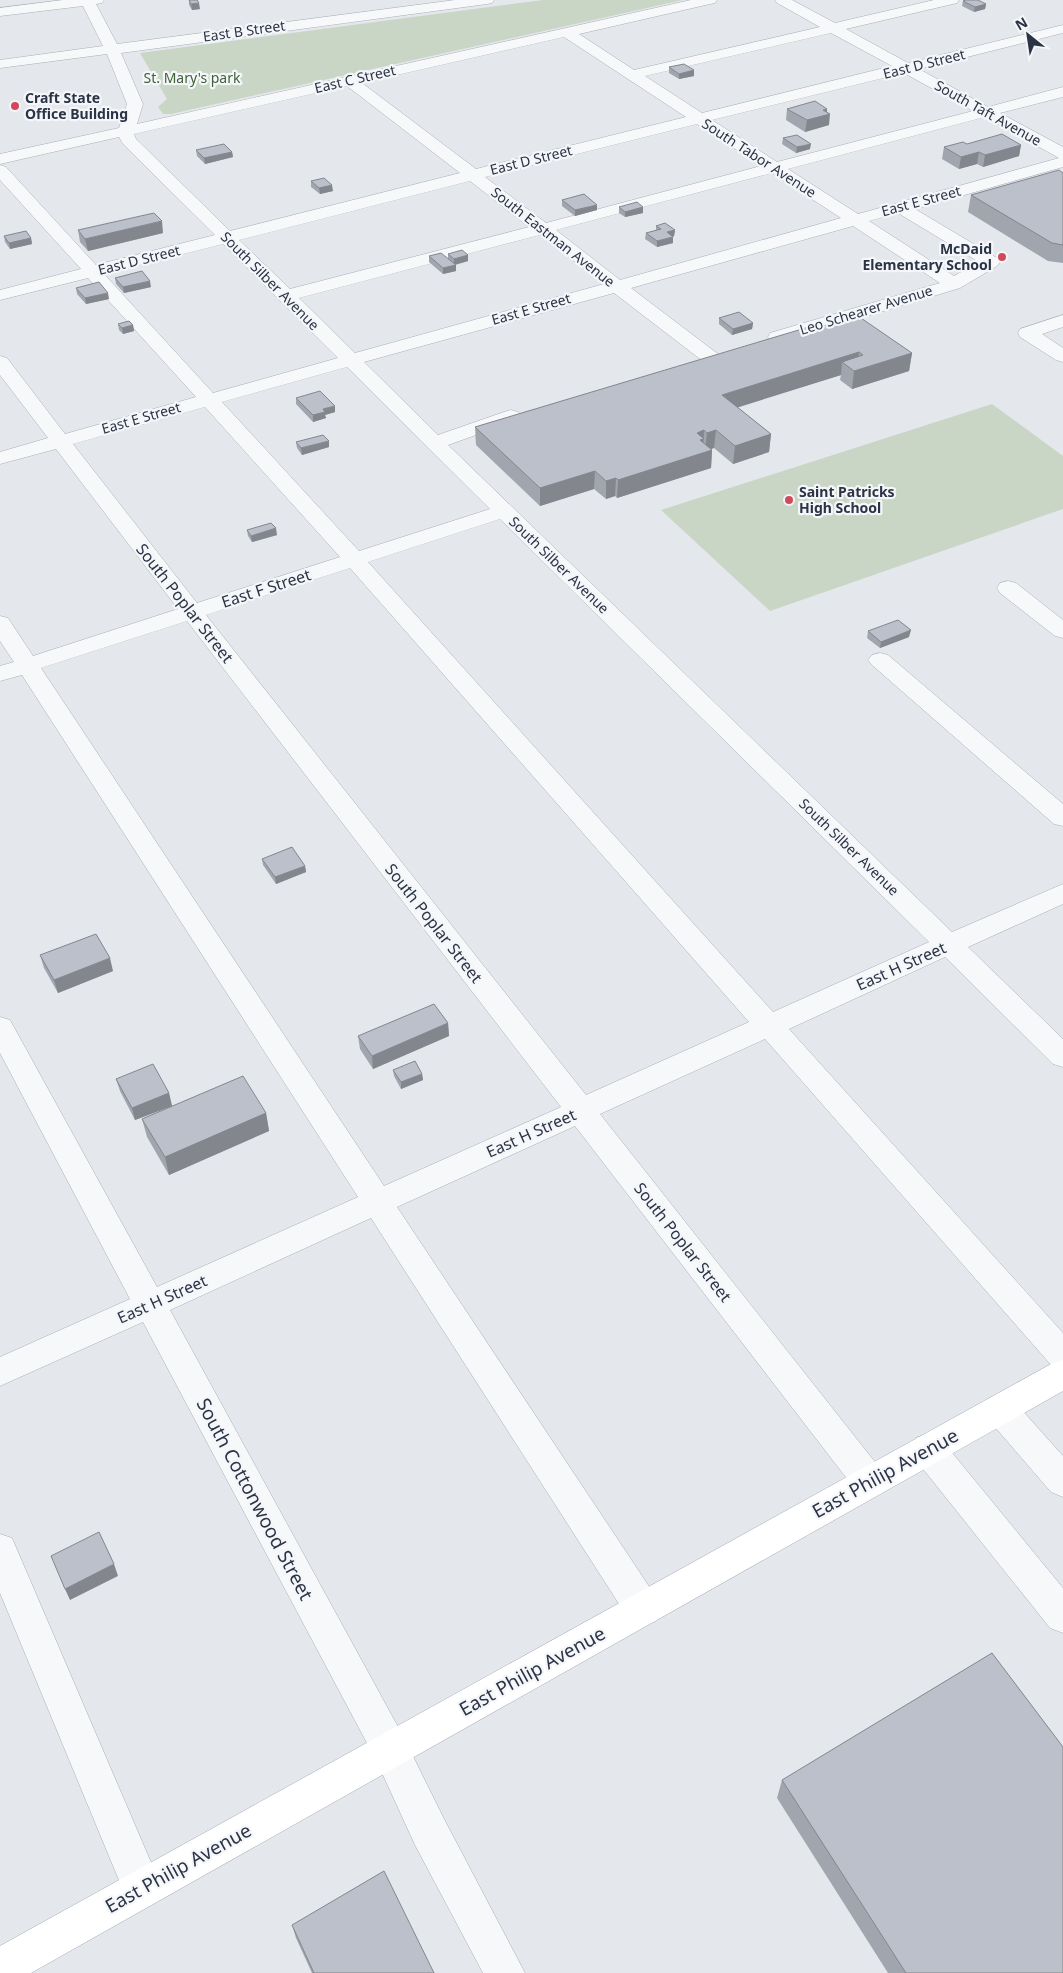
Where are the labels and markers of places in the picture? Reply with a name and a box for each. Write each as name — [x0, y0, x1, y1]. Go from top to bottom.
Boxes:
place label: Craft State Office Building — [25, 88, 128, 123]
marker: Craft State Office Building — [9, 100, 21, 112]
place label: McDaid Elementary School — [862, 239, 992, 274]
marker: McDaid Elementary School — [996, 251, 1008, 263]
place label: Saint Patricks High School — [799, 482, 895, 517]
marker: Saint Patricks High School — [783, 494, 795, 506]

